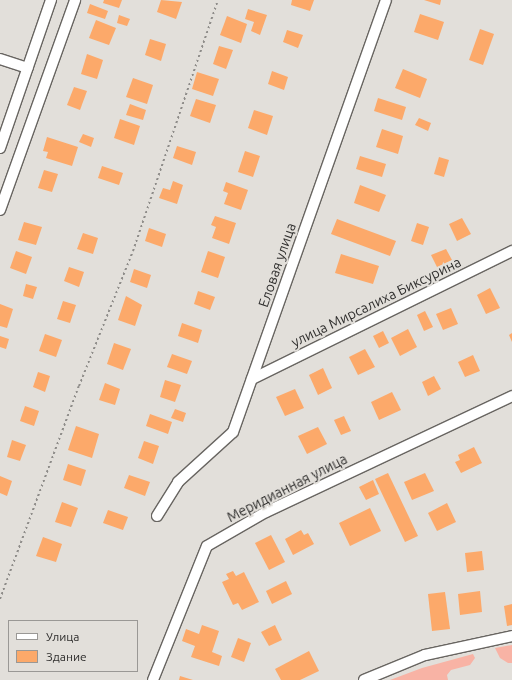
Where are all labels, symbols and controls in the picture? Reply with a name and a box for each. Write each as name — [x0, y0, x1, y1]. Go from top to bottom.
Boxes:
street label: Еловая улица — [255, 221, 299, 309]
street label: улица Мирсалиха Биксурина — [288, 253, 464, 351]
street label: Меридианная улица — [224, 450, 350, 526]
legend — [8, 620, 138, 672]
text: Улица — [46, 630, 79, 643]
text: Здание — [46, 650, 87, 663]

